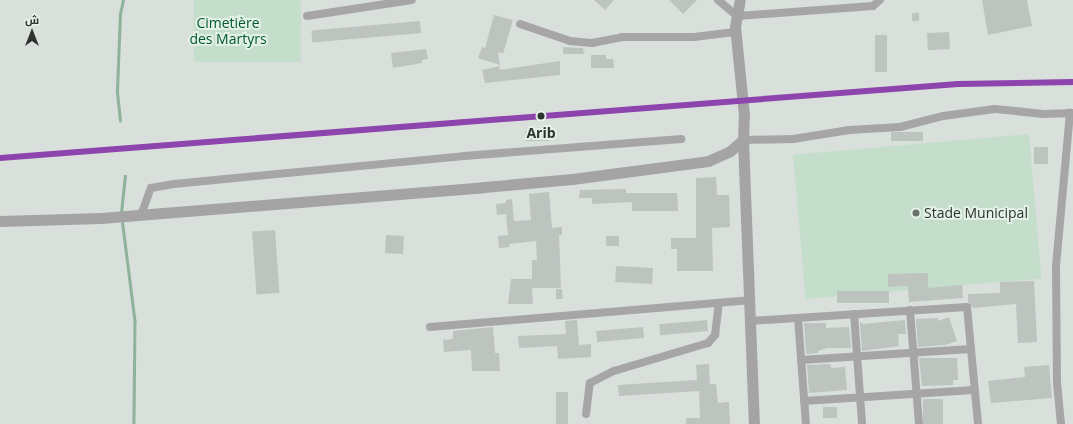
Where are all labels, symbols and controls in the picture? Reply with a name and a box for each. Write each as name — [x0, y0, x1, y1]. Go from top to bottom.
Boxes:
north arrow — [12, 12, 52, 52]
text: ش — [25, 12, 39, 27]
park label: Cimetière des Martyrs — [189, 15, 267, 48]
marker: Arib — [534, 109, 548, 123]
place label: Arib — [526, 125, 556, 141]
place label: Stade Municipal — [924, 205, 1028, 221]
marker: Stade Municipal — [911, 208, 921, 218]

